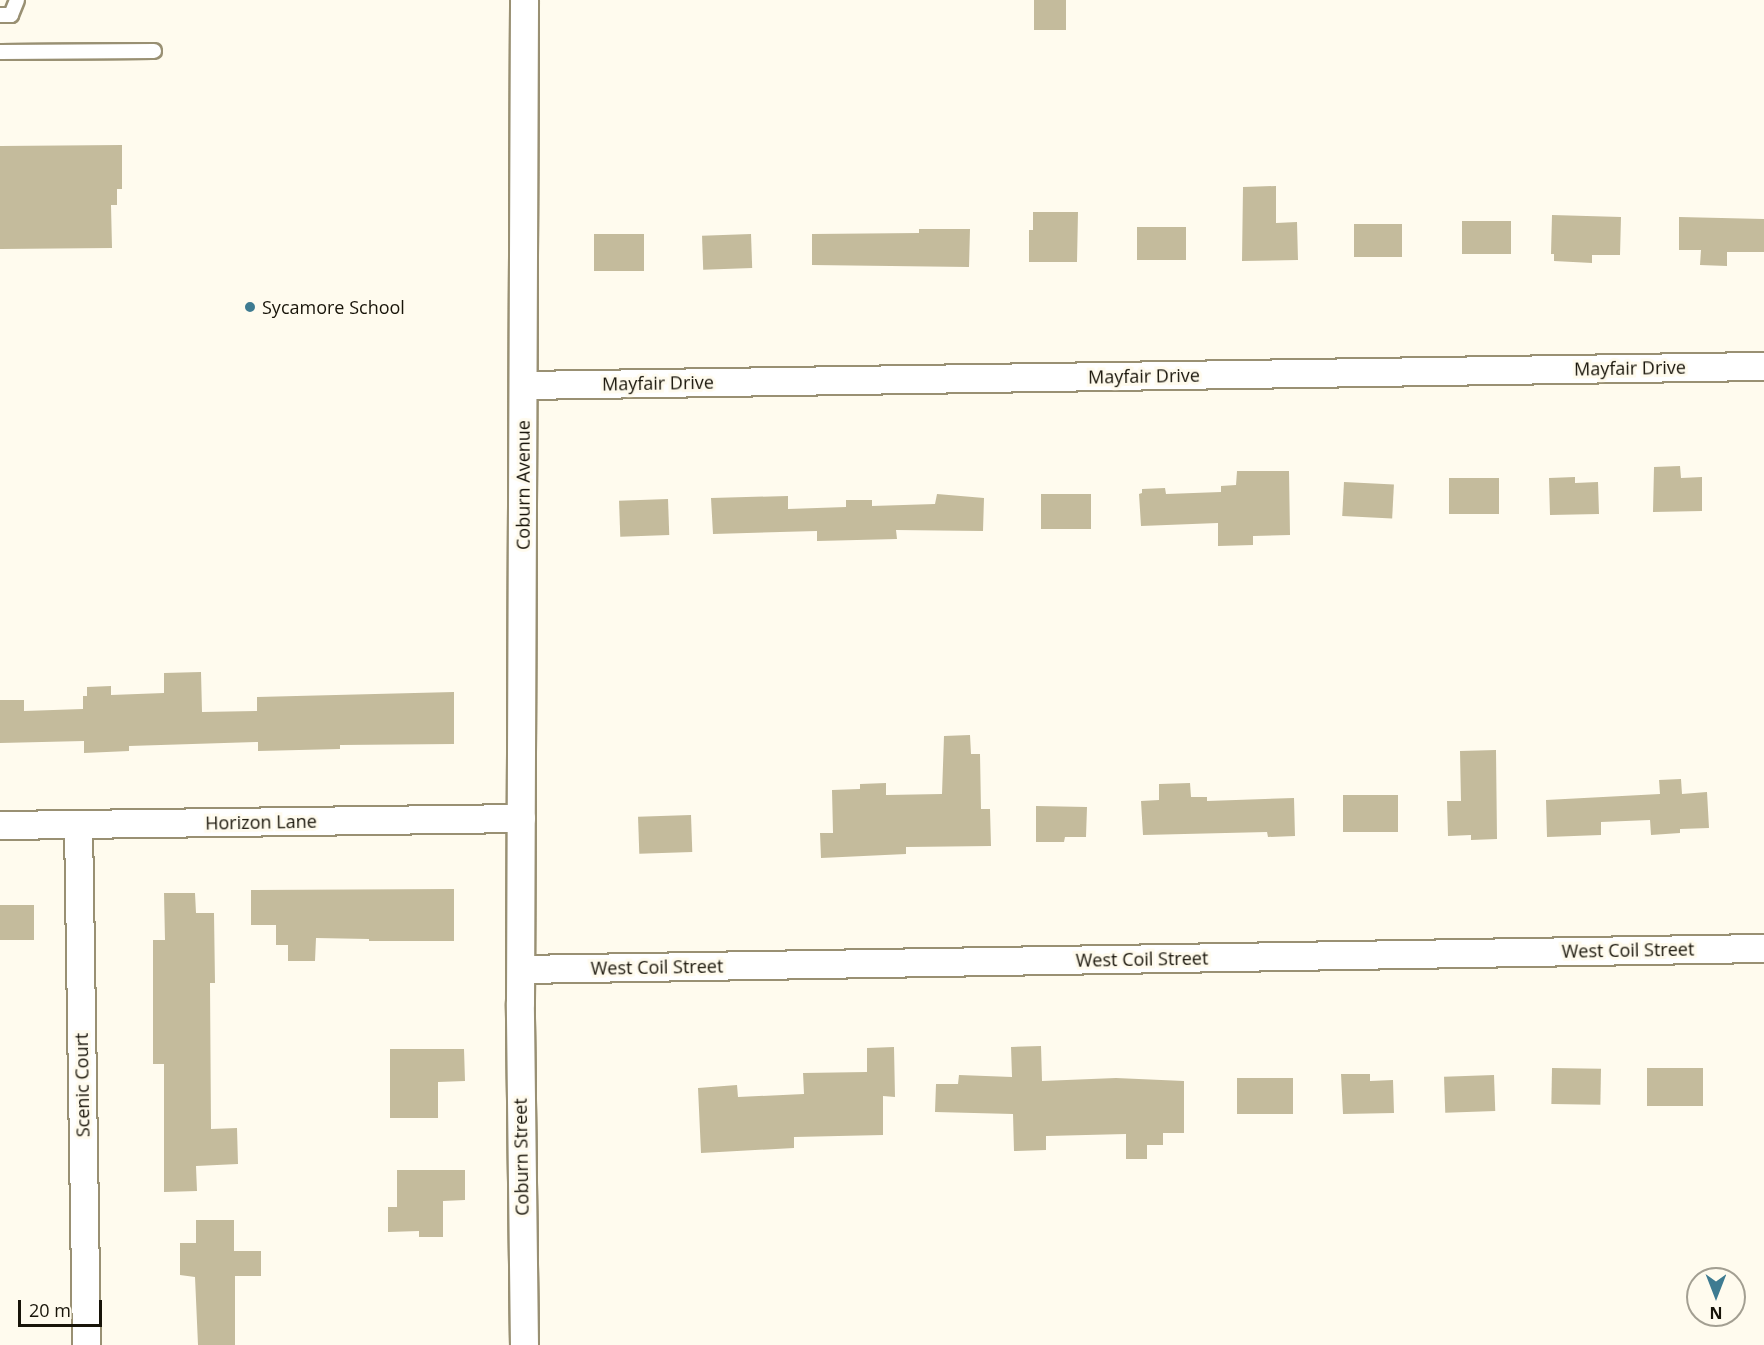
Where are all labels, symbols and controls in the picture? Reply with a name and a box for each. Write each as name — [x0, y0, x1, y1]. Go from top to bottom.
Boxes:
place label: Sycamore School — [262, 296, 405, 318]
marker: Sycamore School — [243, 300, 257, 314]
street label: Mayfair Drive — [1574, 356, 1686, 380]
street label: Mayfair Drive — [1088, 364, 1200, 388]
street label: Mayfair Drive — [602, 371, 714, 395]
street label: Coburn Avenue — [512, 420, 534, 550]
street label: Horizon Lane — [205, 810, 317, 834]
street label: West Coil Street — [1562, 938, 1694, 962]
street label: West Coil Street — [1076, 947, 1208, 971]
street label: West Coil Street — [591, 955, 723, 979]
street label: Scenic Court — [70, 1033, 94, 1137]
street label: Coburn Street — [509, 1098, 533, 1216]
north arrow — [1686, 1267, 1746, 1327]
scale bar — [21, 1288, 105, 1326]
text: 20 m — [29, 1298, 71, 1322]
text: N — [1710, 1302, 1723, 1324]

